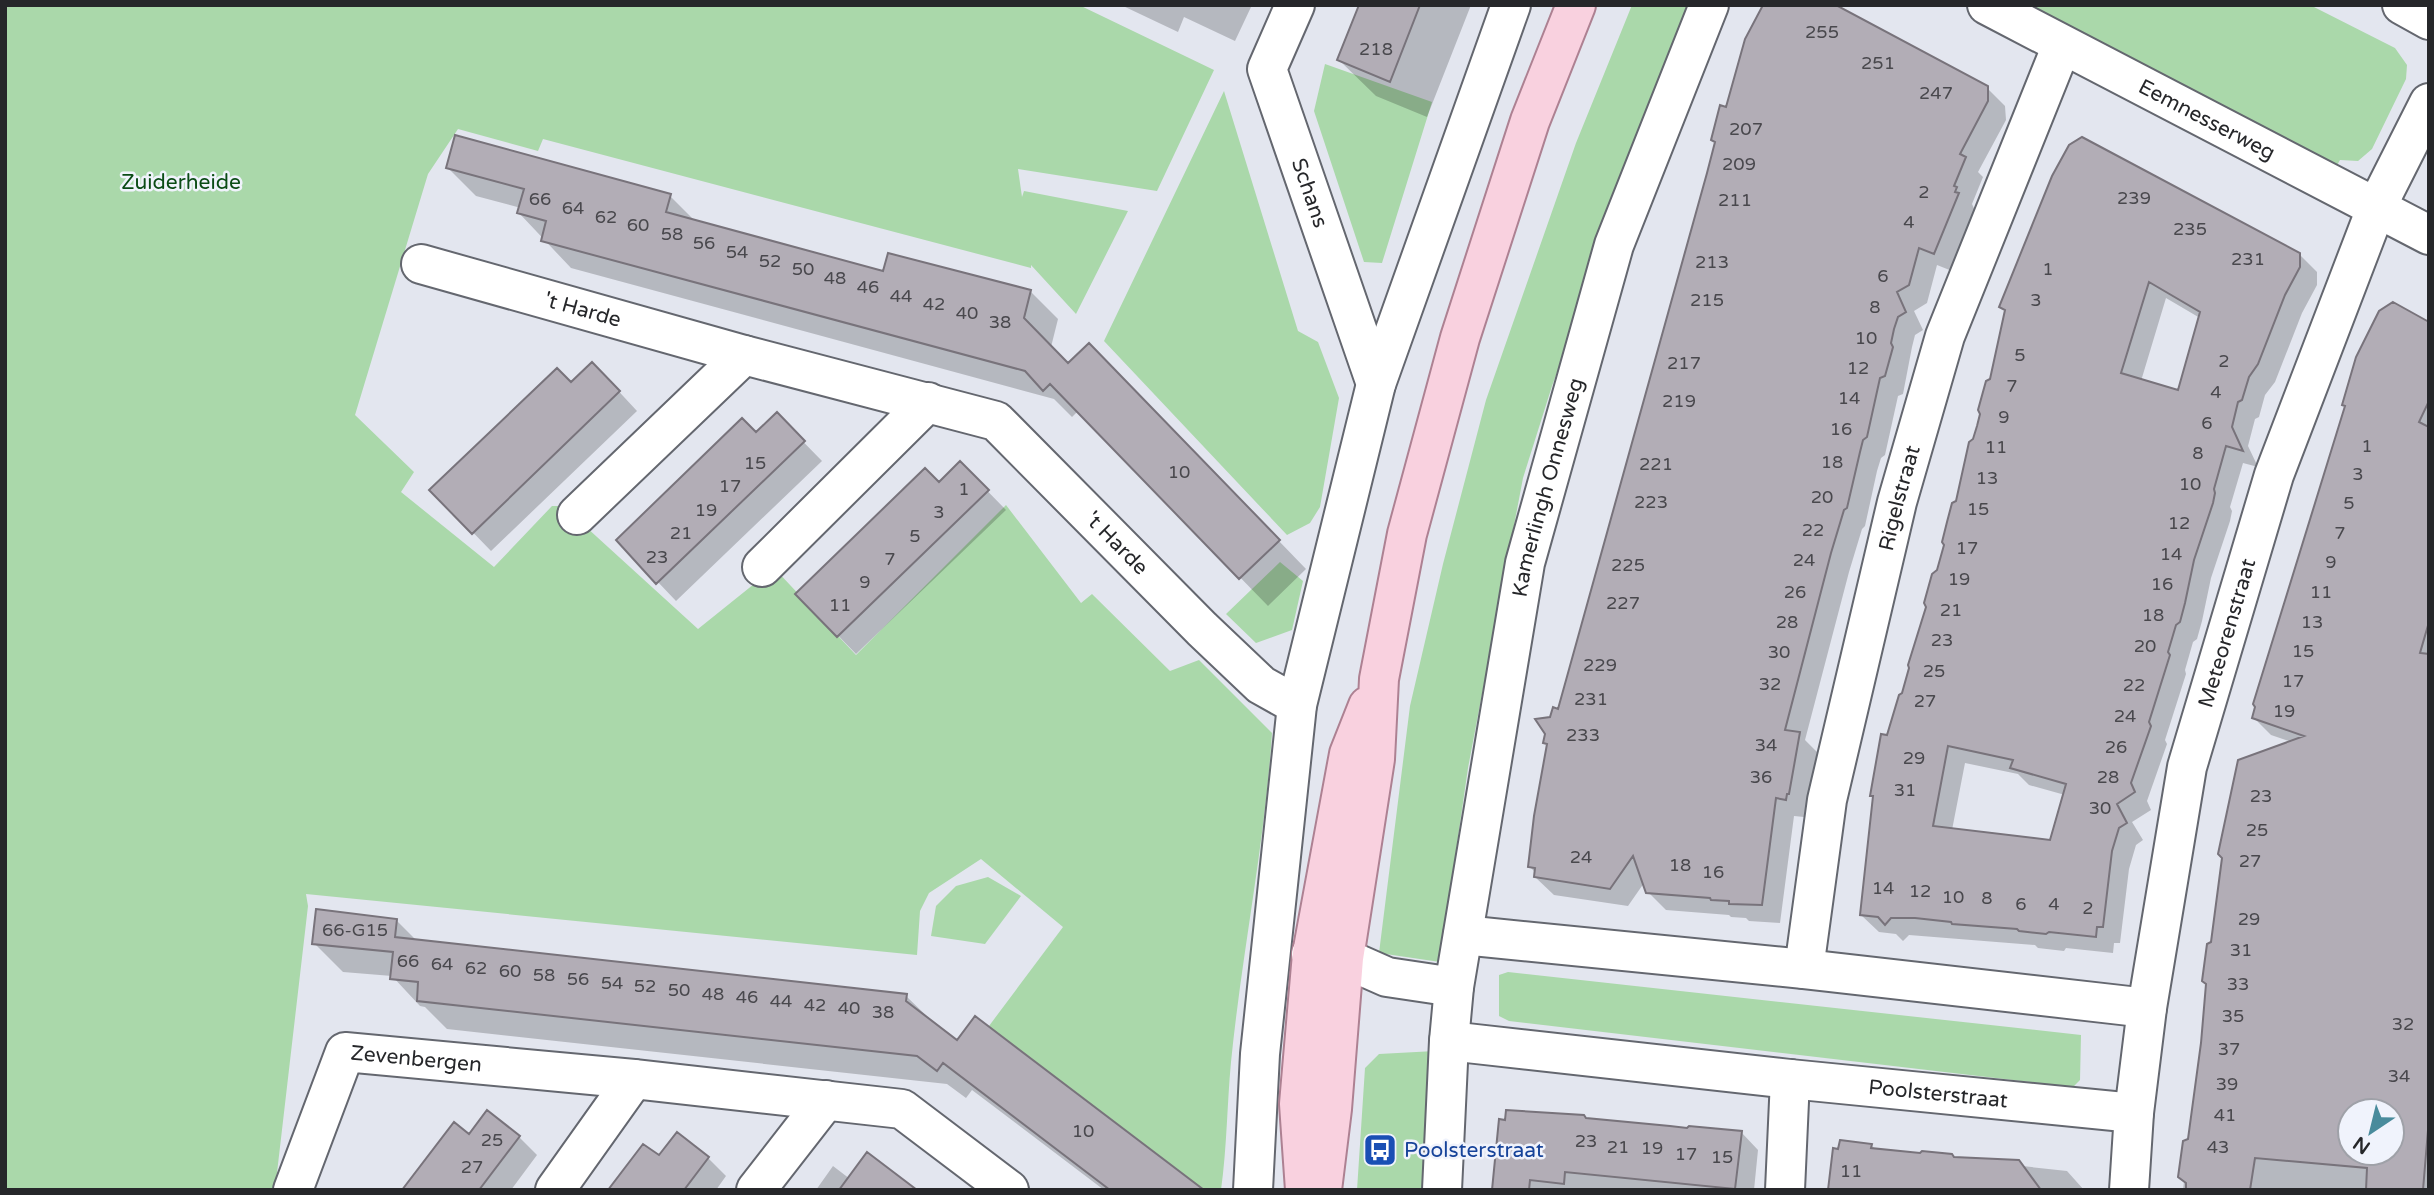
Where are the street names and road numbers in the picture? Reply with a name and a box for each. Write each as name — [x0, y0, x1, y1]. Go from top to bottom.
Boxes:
street label: Eemnesserweg — [2134, 74, 2279, 166]
street label: Schans — [1286, 155, 1333, 231]
street label: 't Harde — [541, 287, 624, 333]
street label: Kamerlingh Onnesweg — [1508, 375, 1589, 599]
street label: Rigelstraat — [1874, 443, 1926, 553]
street label: 't Harde — [1080, 507, 1153, 580]
street label: Meteorenstraat — [2193, 556, 2261, 711]
street label: Zevenbergen — [349, 1041, 483, 1078]
street label: Poolsterstraat — [1867, 1075, 2009, 1113]

